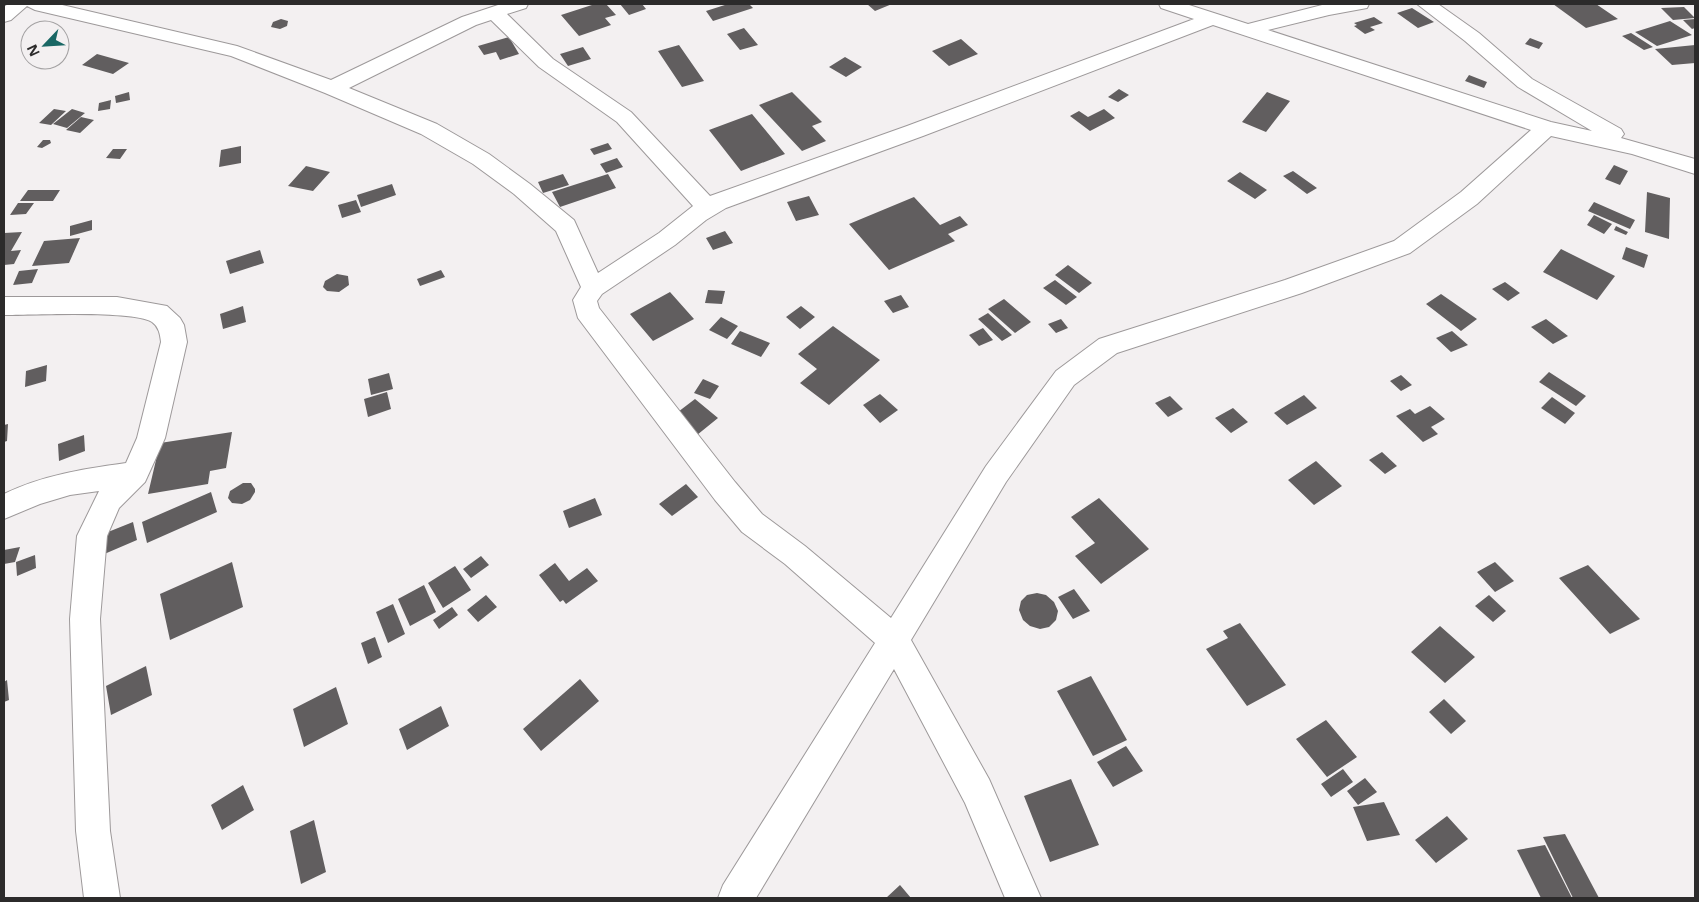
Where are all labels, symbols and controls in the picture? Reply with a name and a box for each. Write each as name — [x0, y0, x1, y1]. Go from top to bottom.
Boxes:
north arrow — [20, 20, 70, 70]
text: N — [22, 42, 44, 60]

